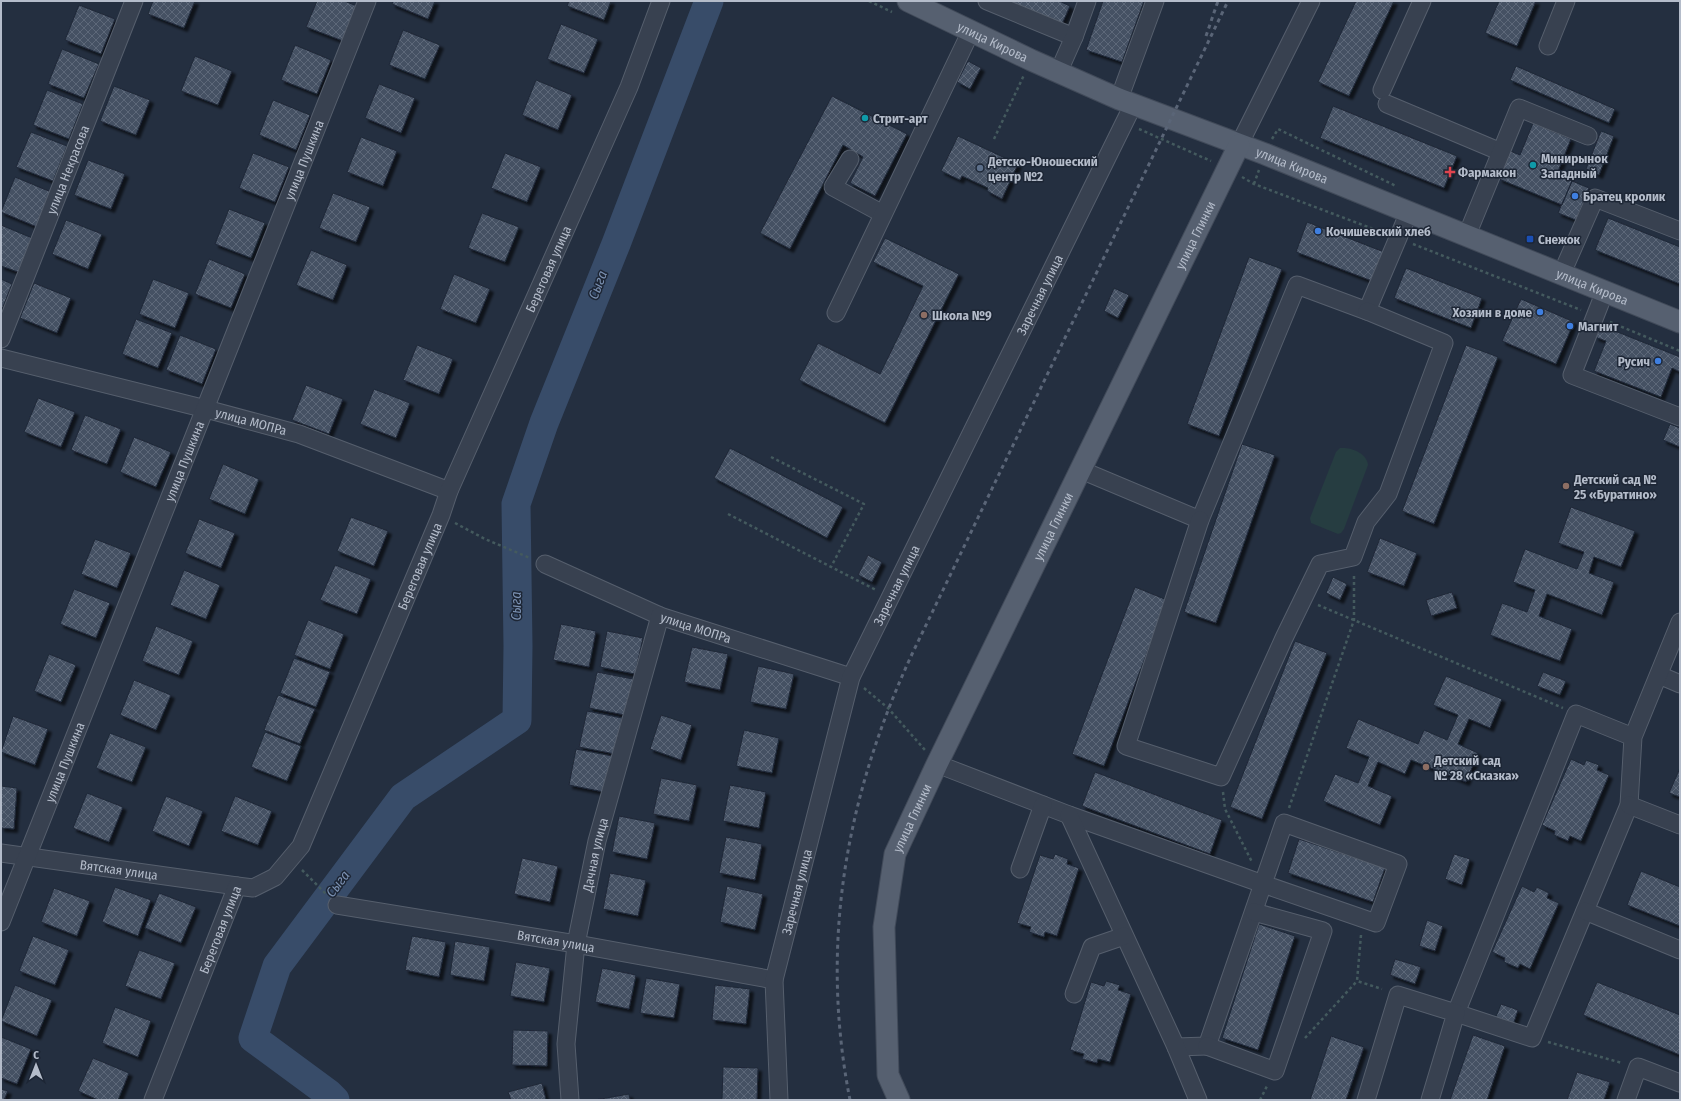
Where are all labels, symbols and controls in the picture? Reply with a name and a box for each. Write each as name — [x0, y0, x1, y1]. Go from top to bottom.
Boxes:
street label: улица Кирова — [955, 18, 1030, 65]
place label: Стрит-арт — [873, 111, 928, 126]
marker: Стрит-арт — [860, 113, 870, 123]
street label: улица Пушкина — [281, 118, 326, 202]
street label: улица Некрасова — [43, 123, 92, 216]
street label: улица Кирова — [1254, 144, 1330, 186]
place label: Минирынок Западный — [1540, 151, 1608, 181]
place label: Детско-Юношеский центр №2 — [987, 154, 1098, 184]
marker: Минирынок Западный — [1528, 160, 1538, 170]
marker: Детско-Юношеский центр №2 — [975, 163, 985, 173]
place label: Фармакон — [1458, 165, 1516, 180]
marker: Фармакон — [1445, 167, 1455, 177]
place label: Братец кролик — [1583, 189, 1666, 204]
marker: Братец кролик — [1570, 191, 1580, 201]
street label: улица Глинки — [1172, 199, 1218, 272]
street label: Береговая улица — [522, 223, 574, 314]
place label: Кочишевский хлеб — [1326, 224, 1431, 239]
marker: Кочишевский хлеб — [1313, 226, 1323, 236]
place label: Снежок — [1538, 232, 1581, 247]
marker: Снежок — [1525, 234, 1535, 244]
street label: Заречная улица — [1013, 252, 1066, 337]
street label: улица Кирова — [1554, 265, 1631, 308]
water label: Сыга — [585, 268, 611, 302]
place label: Хозяин в доме — [1451, 305, 1532, 320]
marker: Хозяин в доме — [1535, 307, 1545, 317]
place label: Школа №9 — [932, 308, 992, 323]
marker: Школа №9 — [919, 310, 929, 320]
place label: Магнит — [1578, 319, 1619, 334]
marker: Магнит — [1565, 321, 1575, 331]
place label: Русич — [1618, 354, 1650, 369]
marker: Русич — [1653, 356, 1663, 366]
street label: улица МОПРа — [214, 404, 288, 438]
street label: улица Пушкина — [162, 419, 207, 503]
place label: Детский сад № 25 «Буратино» — [1573, 472, 1657, 502]
marker: Детский сад № 25 «Буратино» — [1561, 481, 1571, 491]
street label: улица Глинки — [1030, 490, 1076, 563]
street label: Береговая улица — [394, 520, 444, 612]
street label: Заречная улица — [870, 543, 922, 628]
water label: Сыга — [508, 591, 525, 621]
street label: улица МОПРа — [659, 609, 733, 646]
street label: улица Пушкина — [42, 720, 87, 804]
place label: Детский сад № 28 «Сказка» — [1433, 753, 1519, 783]
marker: Детский сад № 28 «Сказка» — [1421, 762, 1431, 772]
street label: улица Глинки — [889, 781, 934, 855]
street label: Дачная улица — [579, 816, 611, 894]
street label: Заречная улица — [778, 848, 814, 936]
street label: Вятская улица — [79, 857, 159, 882]
water label: Сыга — [322, 867, 354, 901]
street label: Береговая улица — [196, 884, 244, 976]
street label: Вятская улица — [516, 927, 596, 955]
north arrow — [16, 1045, 56, 1085]
text: С — [33, 1049, 39, 1062]

